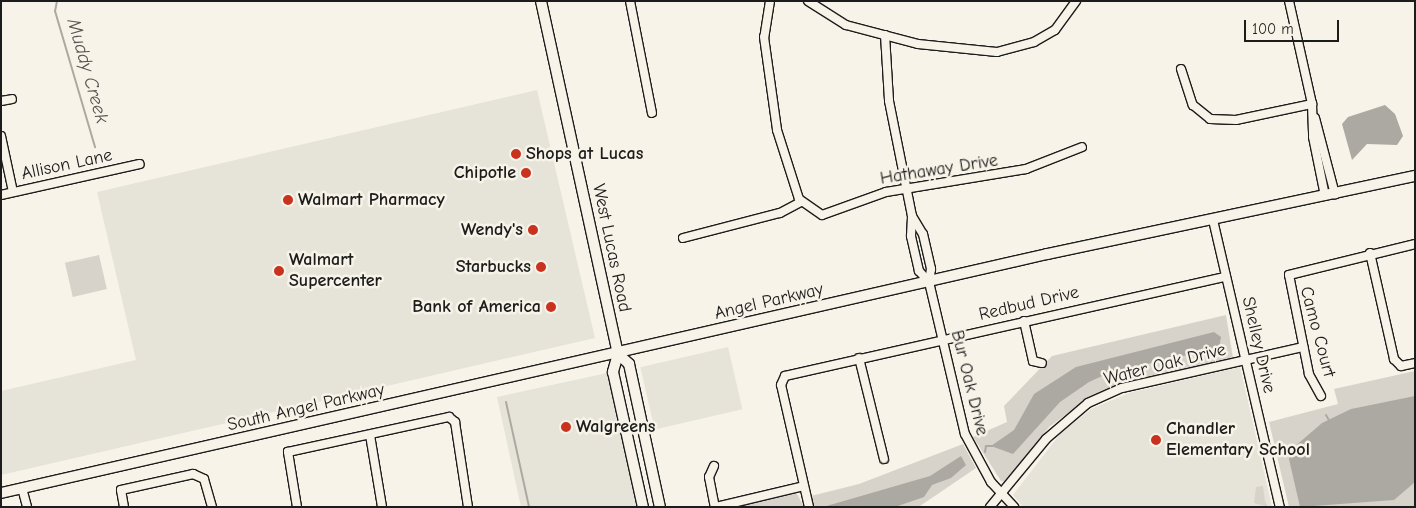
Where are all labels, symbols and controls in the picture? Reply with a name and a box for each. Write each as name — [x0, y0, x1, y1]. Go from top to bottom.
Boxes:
scale bar — [1246, 10, 1341, 42]
water label: Muddy Creek — [61, 16, 113, 126]
text: 100 m — [1252, 20, 1294, 38]
place label: Shops at Lucas — [526, 143, 643, 165]
street label: Allison Lane — [20, 145, 114, 185]
marker: Shops at Lucas — [510, 148, 522, 160]
street label: Hathaway Drive — [879, 150, 999, 190]
place label: Chipotle — [454, 162, 516, 184]
marker: Chipotle — [520, 167, 532, 179]
street label: West Lucas Road — [587, 182, 635, 314]
place label: Walmart Pharmacy — [298, 189, 445, 211]
marker: Walmart Pharmacy — [282, 194, 294, 206]
place label: Wendy's — [461, 219, 523, 241]
marker: Wendy's — [527, 224, 539, 236]
place label: Walmart Supercenter — [289, 250, 382, 292]
place label: Starbucks — [456, 256, 531, 278]
marker: Starbucks — [535, 261, 547, 273]
marker: Walmart Supercenter — [273, 265, 285, 277]
street label: Angel Parkway — [712, 279, 826, 325]
street label: Redbud Drive — [977, 282, 1081, 326]
street label: Camo Court — [1295, 284, 1339, 380]
street label: Shelley Drive — [1236, 295, 1280, 395]
place label: Bank of America — [412, 296, 541, 318]
marker: Bank of America — [545, 301, 557, 313]
street label: Bur Oak Drive — [945, 328, 993, 438]
street label: Water Oak Drive — [1102, 339, 1228, 391]
street label: South Angel Parkway — [225, 379, 387, 437]
place label: Walgreens — [576, 416, 655, 438]
place label: Chandler Elementary School — [1166, 419, 1310, 462]
marker: Walgreens — [560, 421, 572, 433]
marker: Chandler Elementary School — [1150, 434, 1162, 446]

